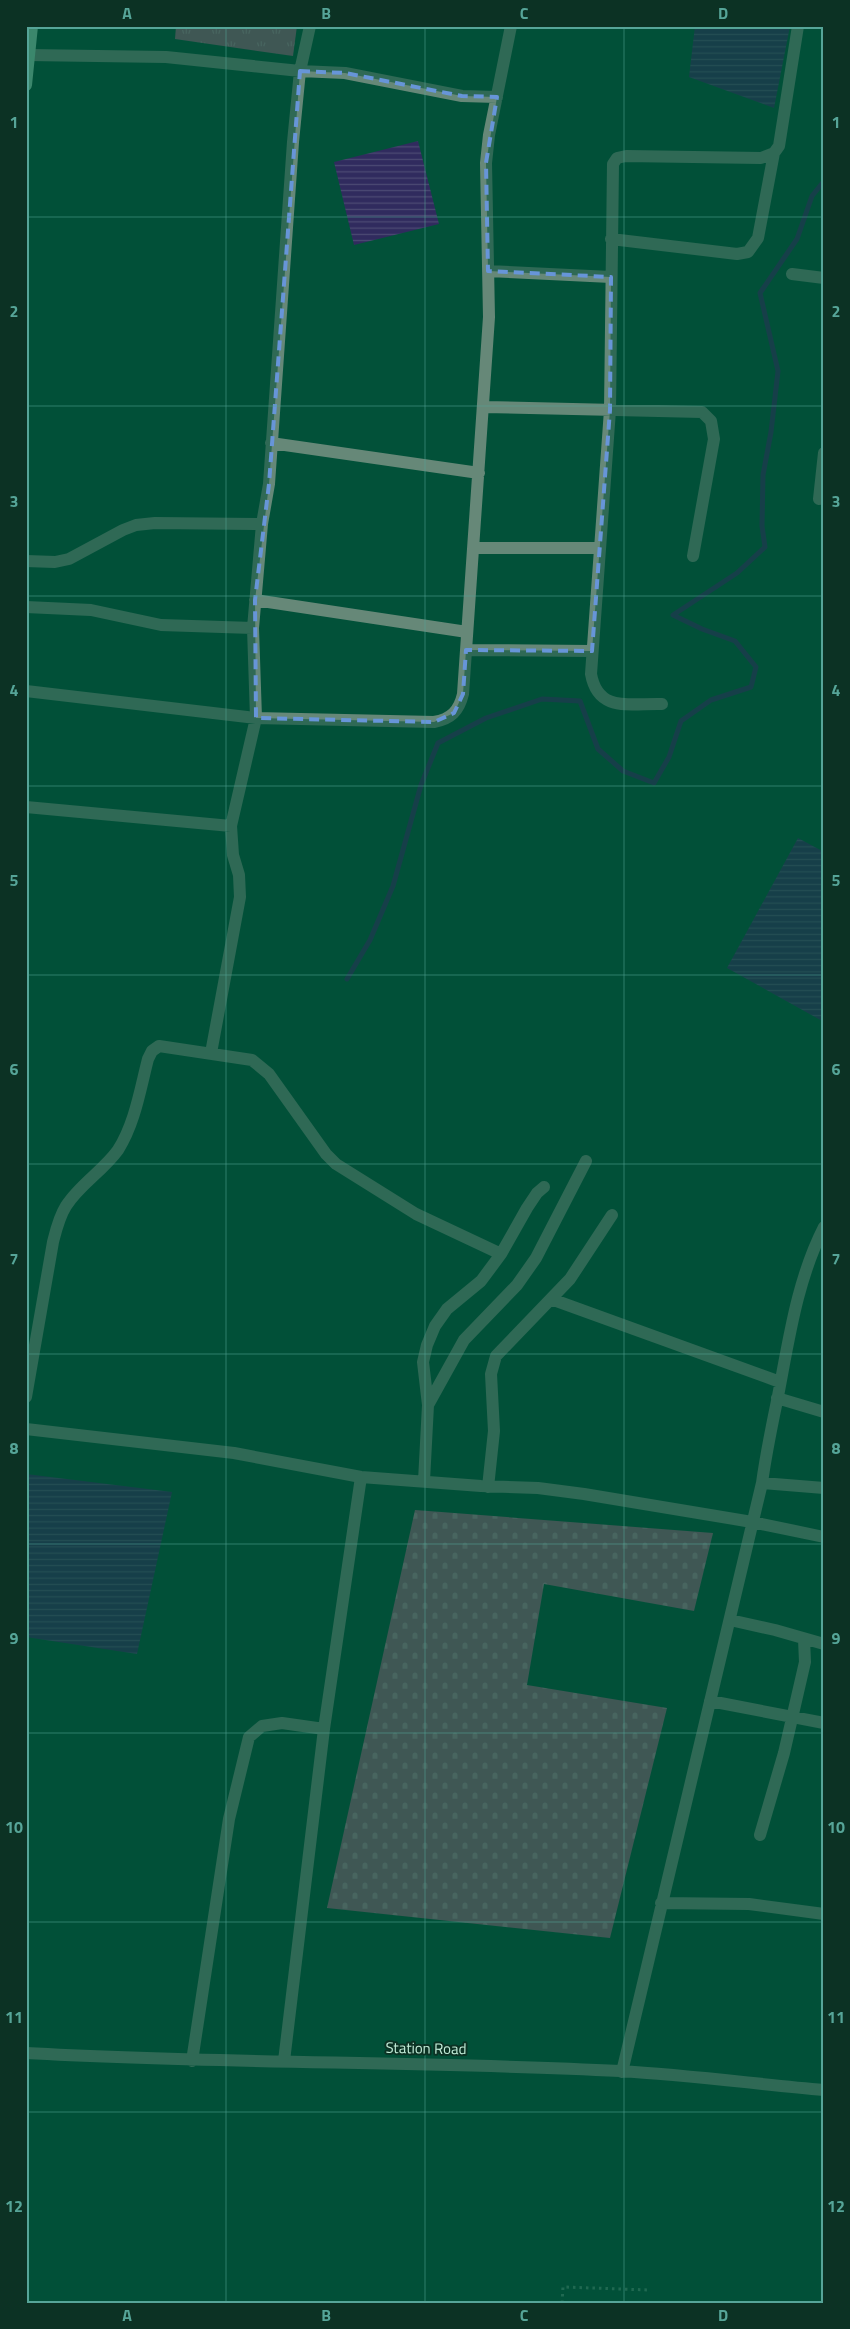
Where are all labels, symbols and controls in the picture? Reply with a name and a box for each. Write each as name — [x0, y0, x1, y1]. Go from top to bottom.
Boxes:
text: A — [122, 1, 132, 25]
text: B — [321, 1, 331, 25]
text: C — [520, 1, 529, 25]
text: D — [718, 1, 728, 25]
text: 1 — [10, 110, 18, 134]
text: 1 — [832, 110, 840, 134]
text: 2 — [10, 299, 18, 323]
text: 2 — [832, 299, 840, 323]
text: 3 — [10, 489, 18, 513]
text: 3 — [832, 489, 840, 513]
text: 4 — [10, 678, 19, 702]
text: 4 — [832, 678, 841, 702]
text: 5 — [10, 868, 19, 892]
text: 5 — [832, 868, 841, 892]
text: 6 — [10, 1057, 19, 1081]
text: 6 — [832, 1057, 841, 1081]
text: 7 — [10, 1247, 18, 1271]
text: 7 — [832, 1247, 840, 1271]
text: 8 — [10, 1436, 19, 1460]
text: 8 — [832, 1436, 841, 1460]
text: 9 — [10, 1626, 19, 1650]
text: 9 — [832, 1626, 841, 1650]
text: 10 — [5, 1815, 23, 1839]
text: 10 — [827, 1815, 845, 1839]
text: 11 — [5, 2005, 23, 2029]
text: 11 — [827, 2005, 845, 2029]
street label: Station Road — [385, 2036, 467, 2060]
text: 12 — [5, 2194, 23, 2218]
text: 12 — [827, 2194, 845, 2218]
text: A — [122, 2303, 132, 2327]
text: B — [321, 2303, 331, 2327]
text: C — [520, 2303, 529, 2327]
text: D — [718, 2303, 728, 2327]

